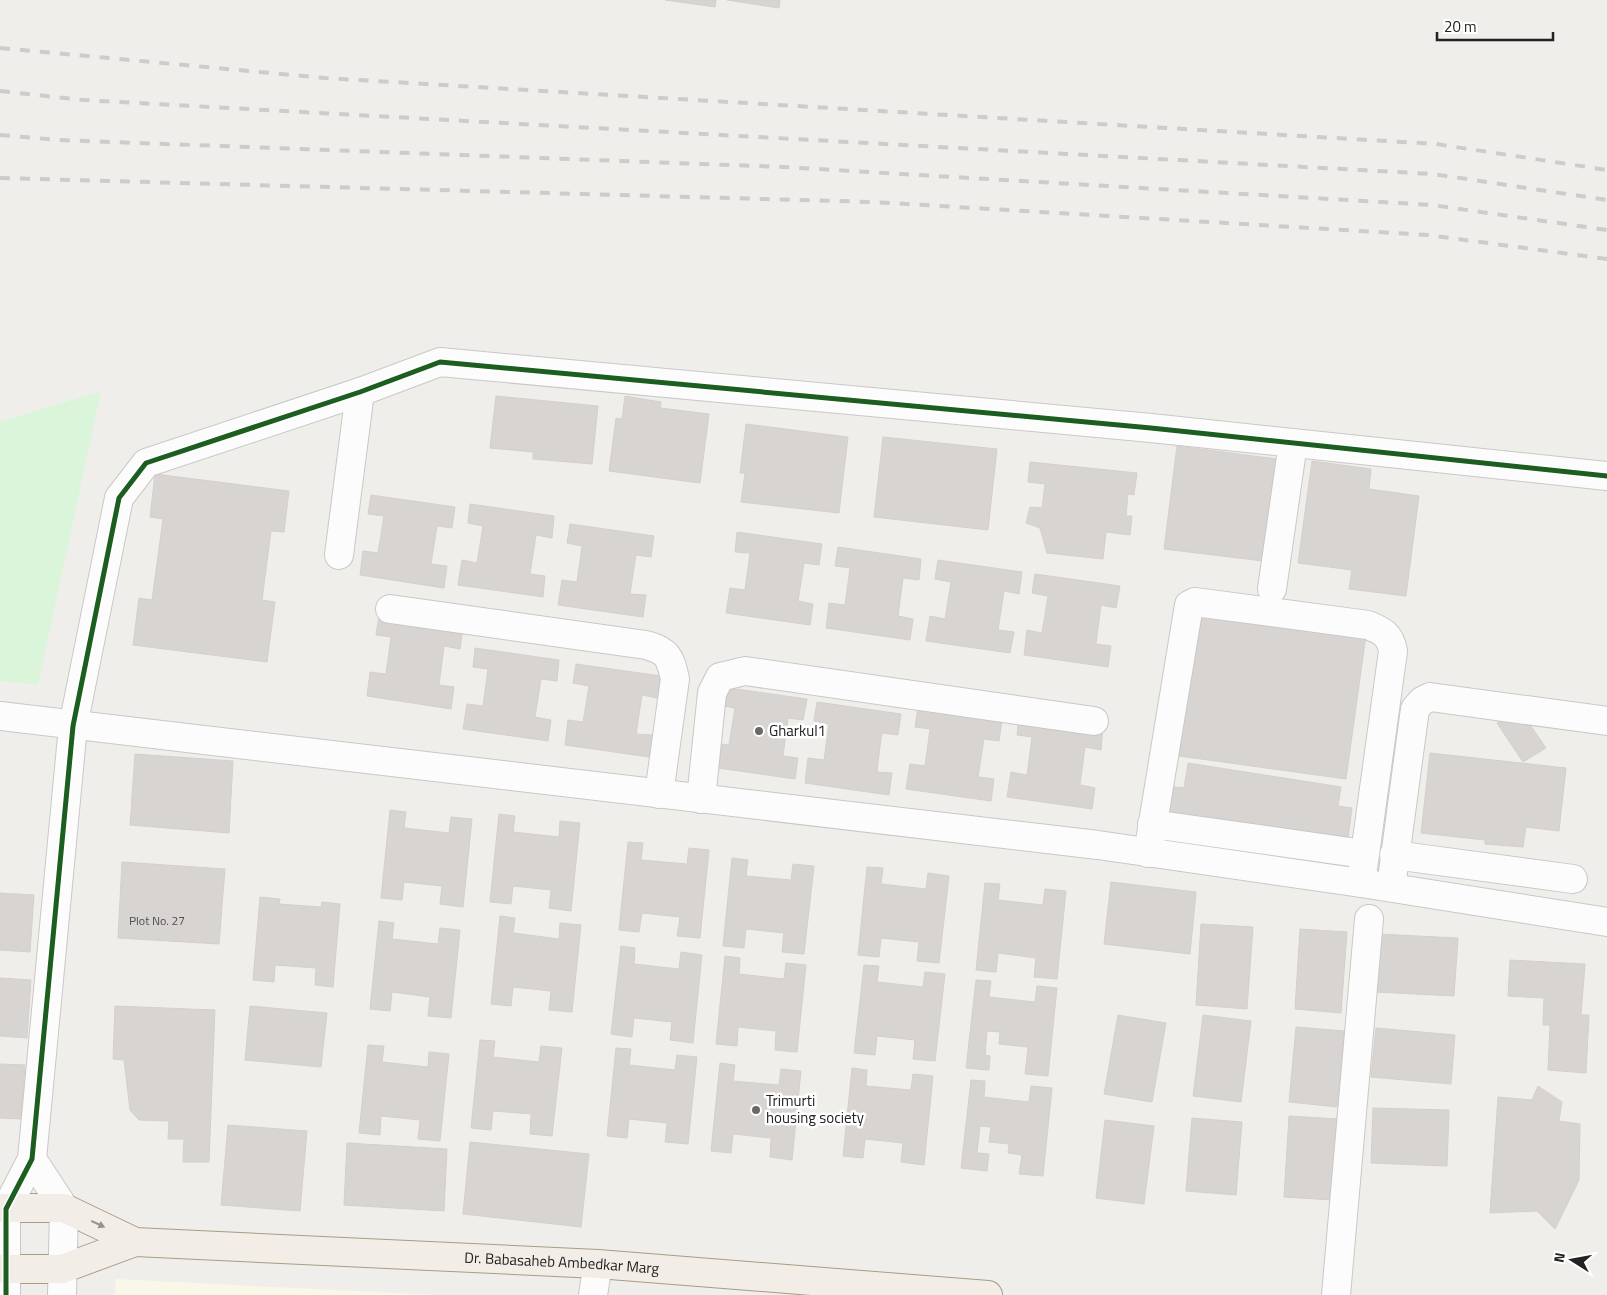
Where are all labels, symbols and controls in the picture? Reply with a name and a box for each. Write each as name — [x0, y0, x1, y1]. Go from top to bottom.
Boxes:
scale bar — [1437, 10, 1553, 42]
text: 20 m — [1444, 15, 1477, 38]
place label: Gharkul1 — [769, 719, 826, 742]
marker: Gharkul1 — [753, 725, 765, 737]
house number: Plot No. 27 — [129, 911, 185, 930]
place label: Trimurti housing society — [766, 1089, 864, 1129]
marker: Trimurti housing society — [750, 1104, 762, 1116]
one-way arrow — [91, 1220, 105, 1228]
north arrow — [1547, 1235, 1597, 1285]
street label: Dr. Babasaheb Ambedkar Marg — [464, 1246, 660, 1280]
text: N — [1548, 1251, 1570, 1264]

